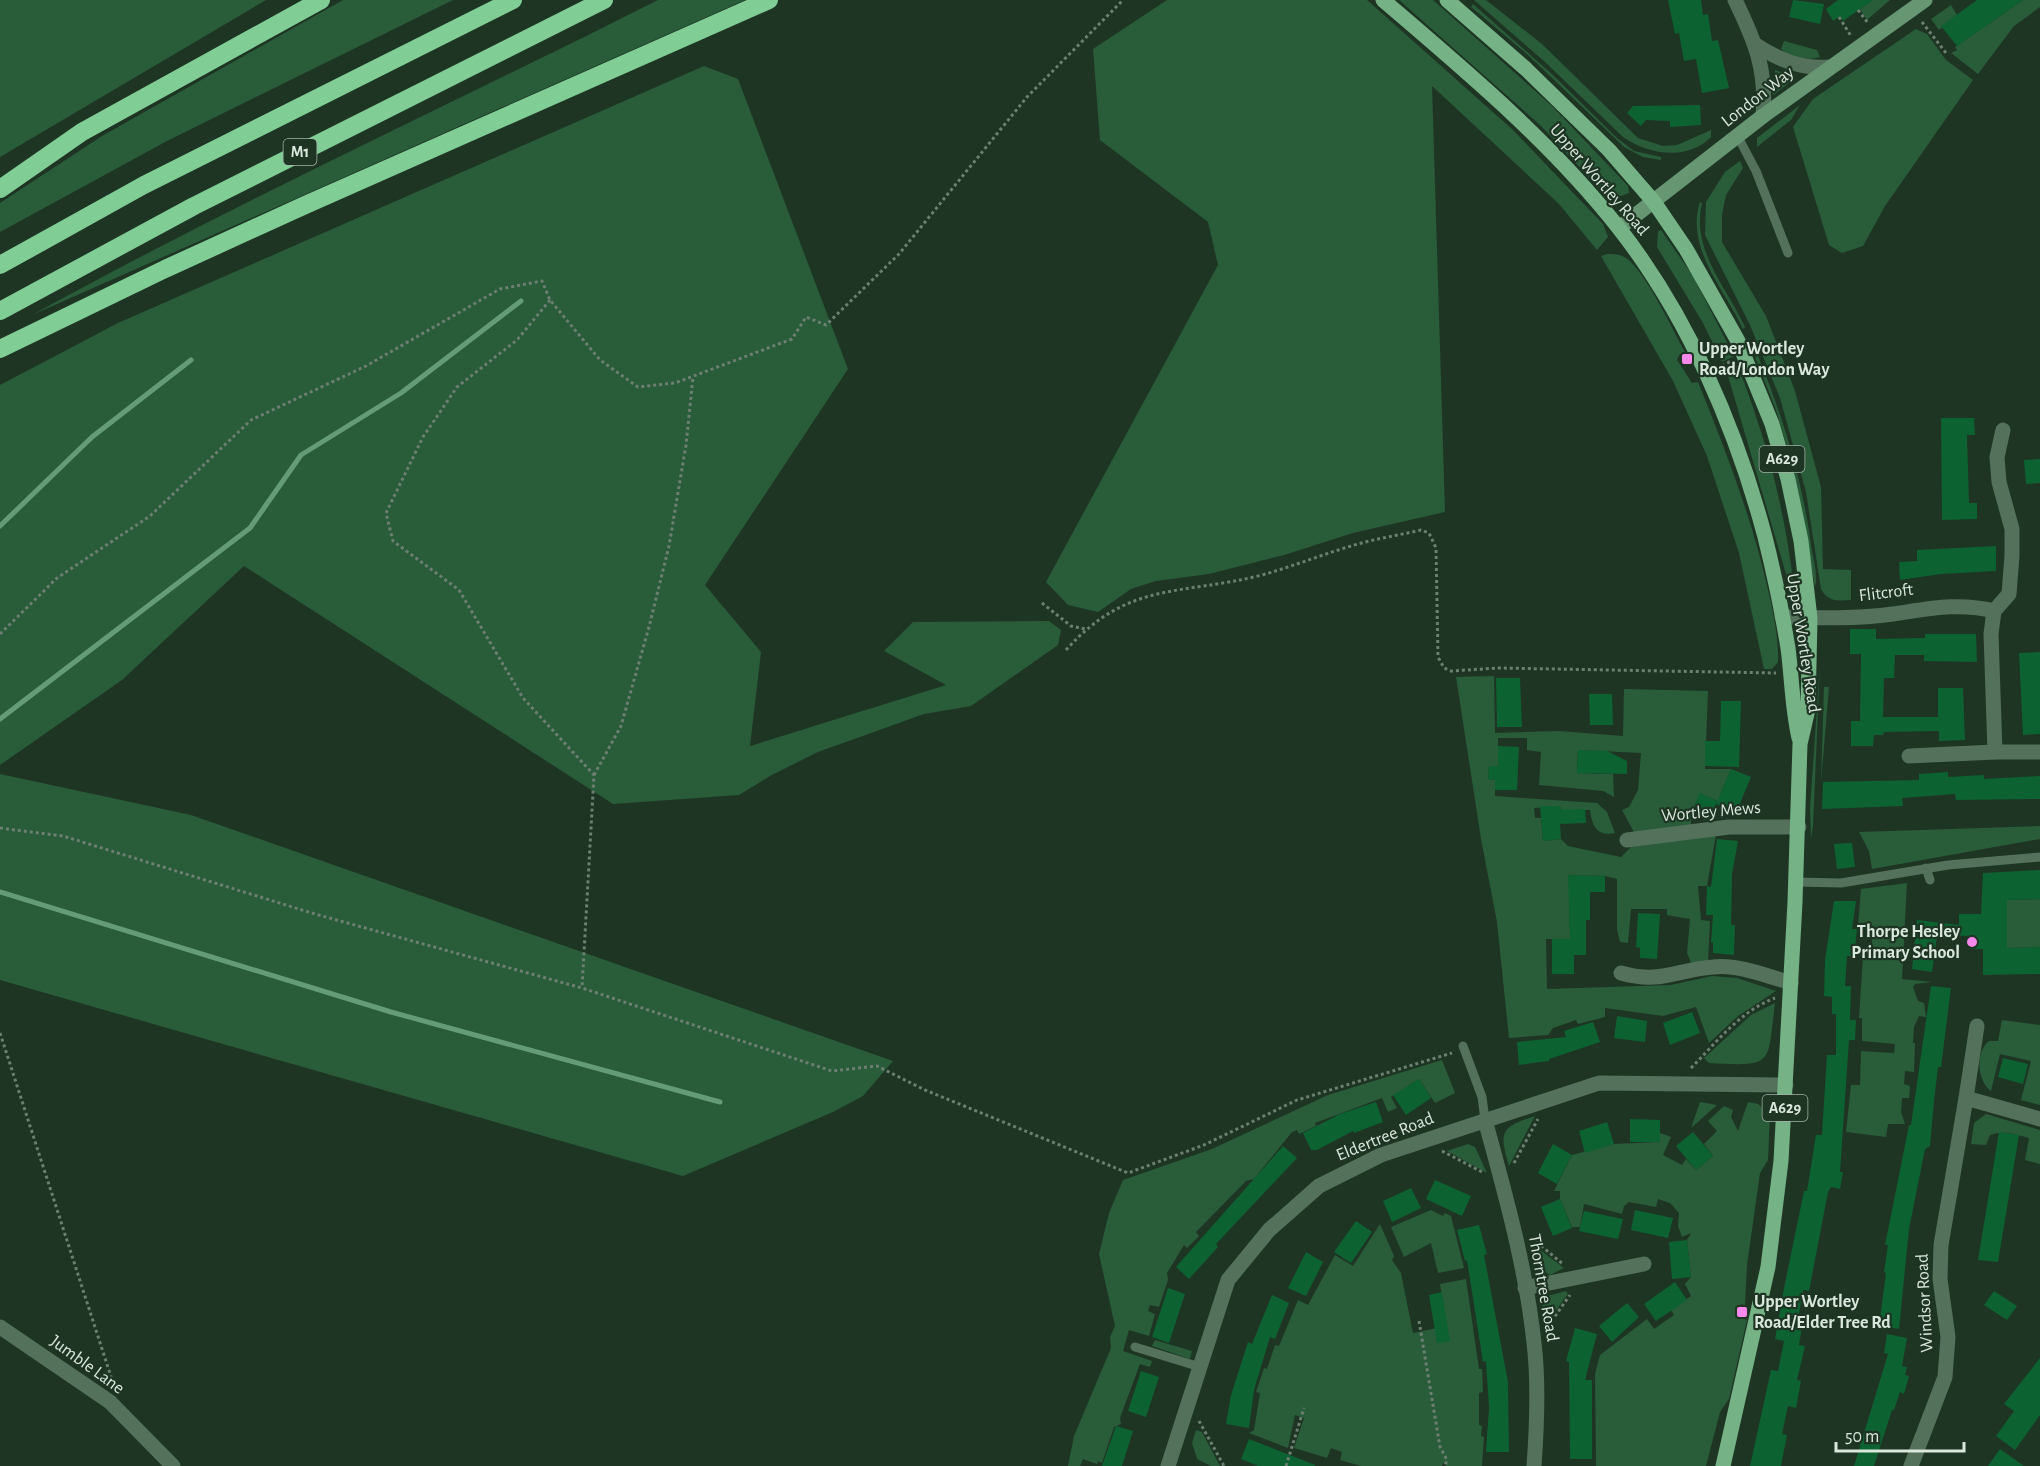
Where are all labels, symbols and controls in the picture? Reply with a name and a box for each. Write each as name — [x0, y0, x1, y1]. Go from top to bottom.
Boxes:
street label: London Way — [1718, 63, 1798, 131]
street label: Upper Wortley Road — [1546, 121, 1652, 239]
road number: M1 — [284, 139, 316, 165]
place label: Upper Wortley Road/London Way — [1699, 340, 1830, 379]
marker: Upper Wortley Road/London Way — [1680, 352, 1694, 366]
road number: A629 — [1760, 446, 1804, 472]
street label: Upper Wortley Road — [1783, 572, 1823, 714]
street label: Flitcroft — [1858, 581, 1914, 605]
street label: Wortley Mews — [1660, 799, 1762, 825]
place label: Thorpe Hesley Primary School — [1851, 923, 1961, 962]
marker: Thorpe Hesley Primary School — [1965, 935, 1979, 949]
road number: A629 — [1762, 1095, 1808, 1121]
street label: Eldertree Road — [1334, 1109, 1436, 1165]
street label: Thorntree Road — [1525, 1233, 1561, 1343]
street label: Windsor Road — [1913, 1253, 1937, 1353]
place label: Upper Wortley Road/Elder Tree Rd — [1754, 1293, 1891, 1332]
marker: Upper Wortley Road/Elder Tree Rd — [1735, 1305, 1749, 1319]
street label: Jumble Lane — [47, 1332, 127, 1398]
scale bar — [1836, 1415, 1964, 1453]
text: 50 m — [1845, 1428, 1879, 1446]

